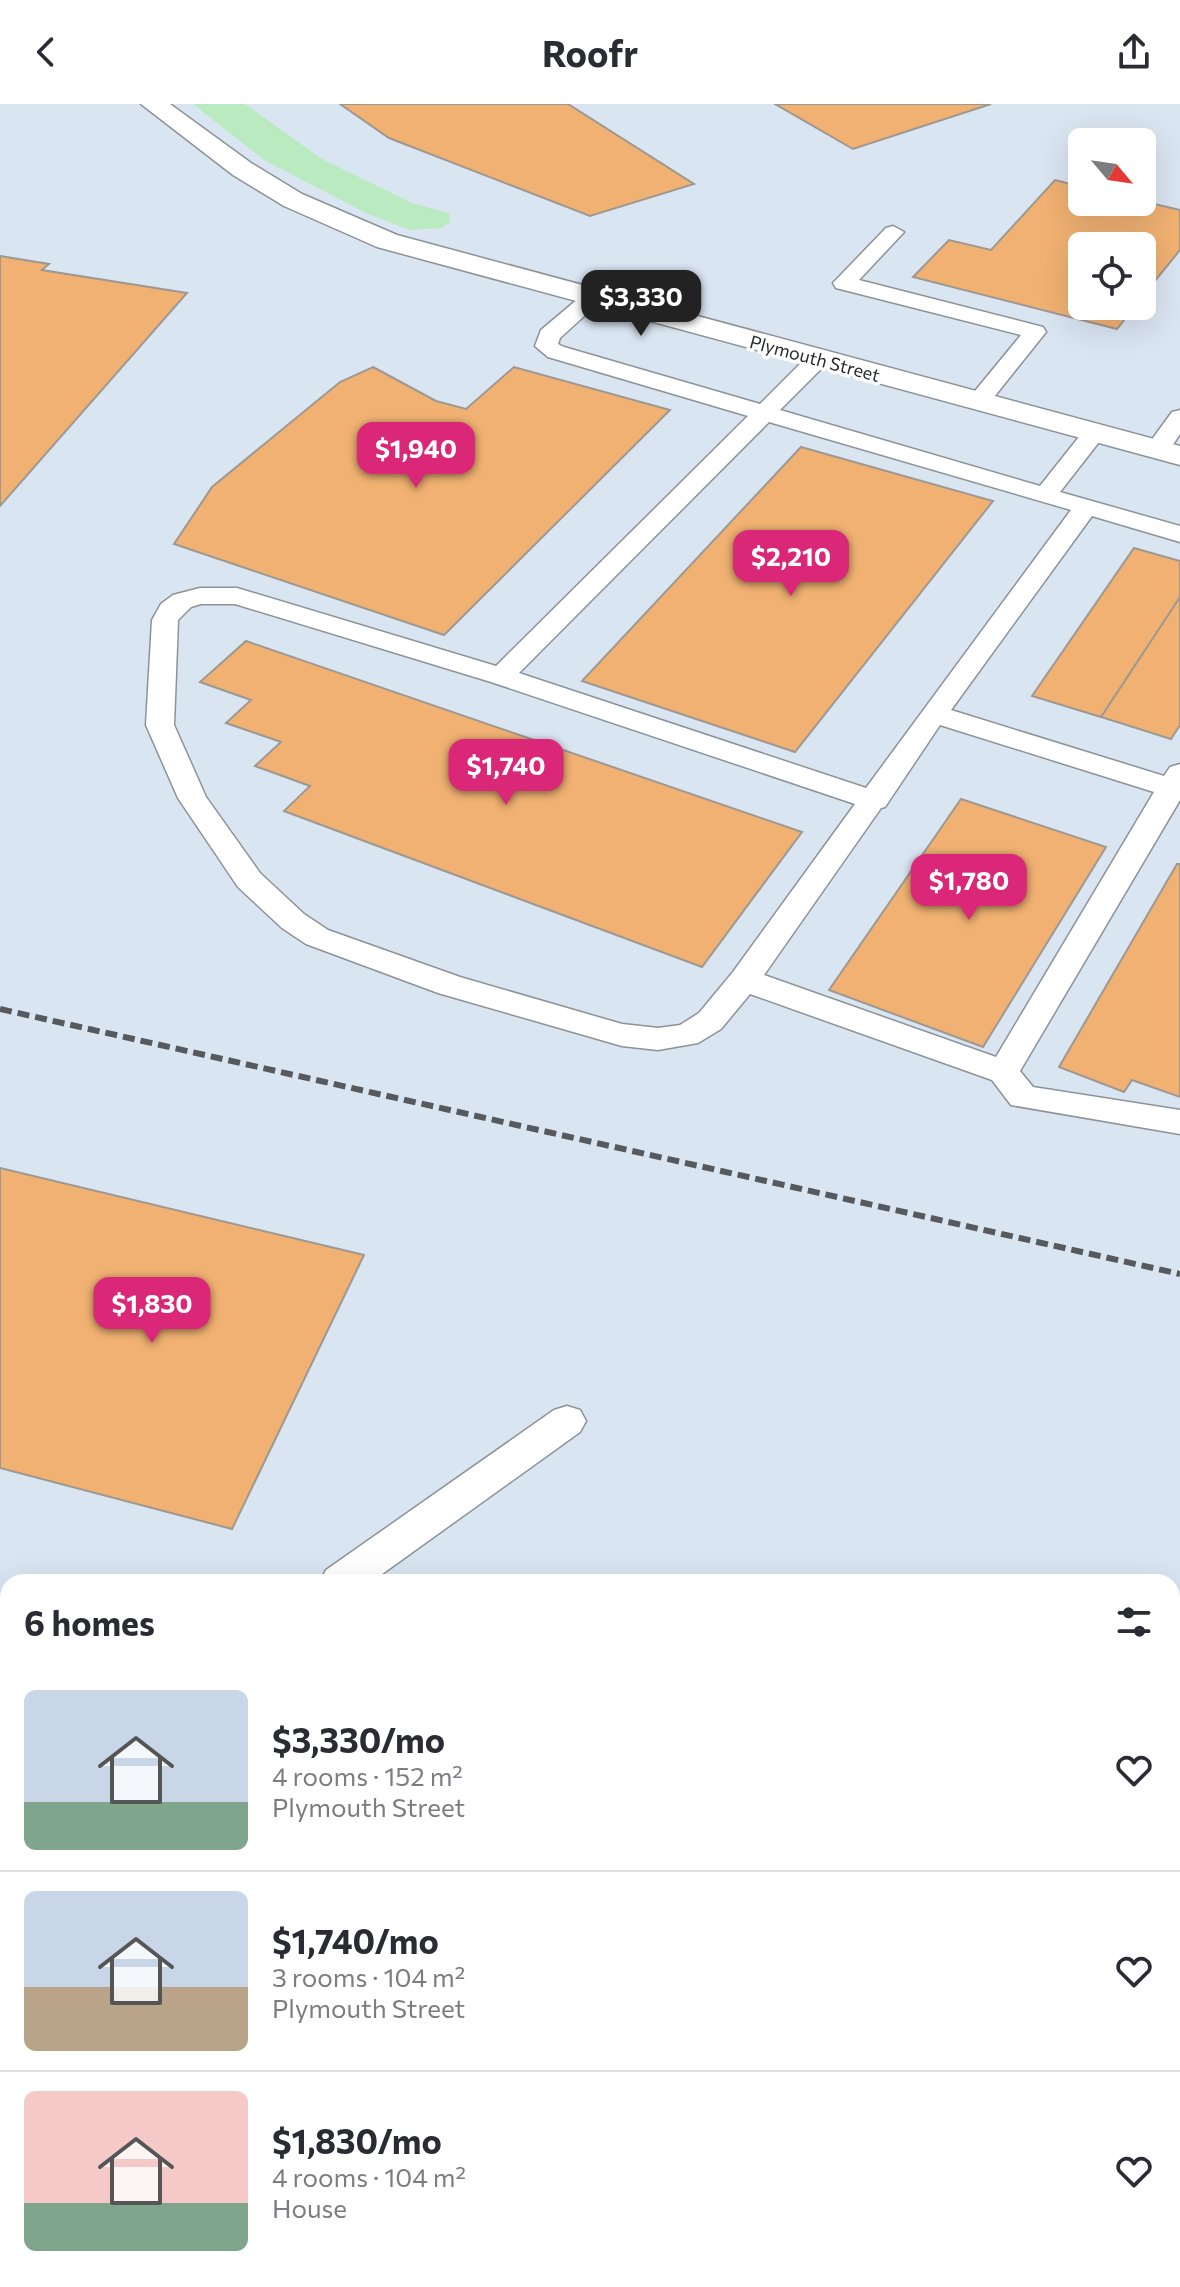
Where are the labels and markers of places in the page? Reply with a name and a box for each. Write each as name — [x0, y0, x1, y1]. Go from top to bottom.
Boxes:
pin: $3,330 — [576, 270, 706, 338]
pin: $1,940 — [351, 422, 481, 490]
pin: $2,210 — [726, 530, 856, 598]
pin: $1,740 — [441, 739, 571, 807]
pin: $1,780 — [904, 854, 1034, 922]
pin: $1,830 — [87, 1277, 217, 1345]

